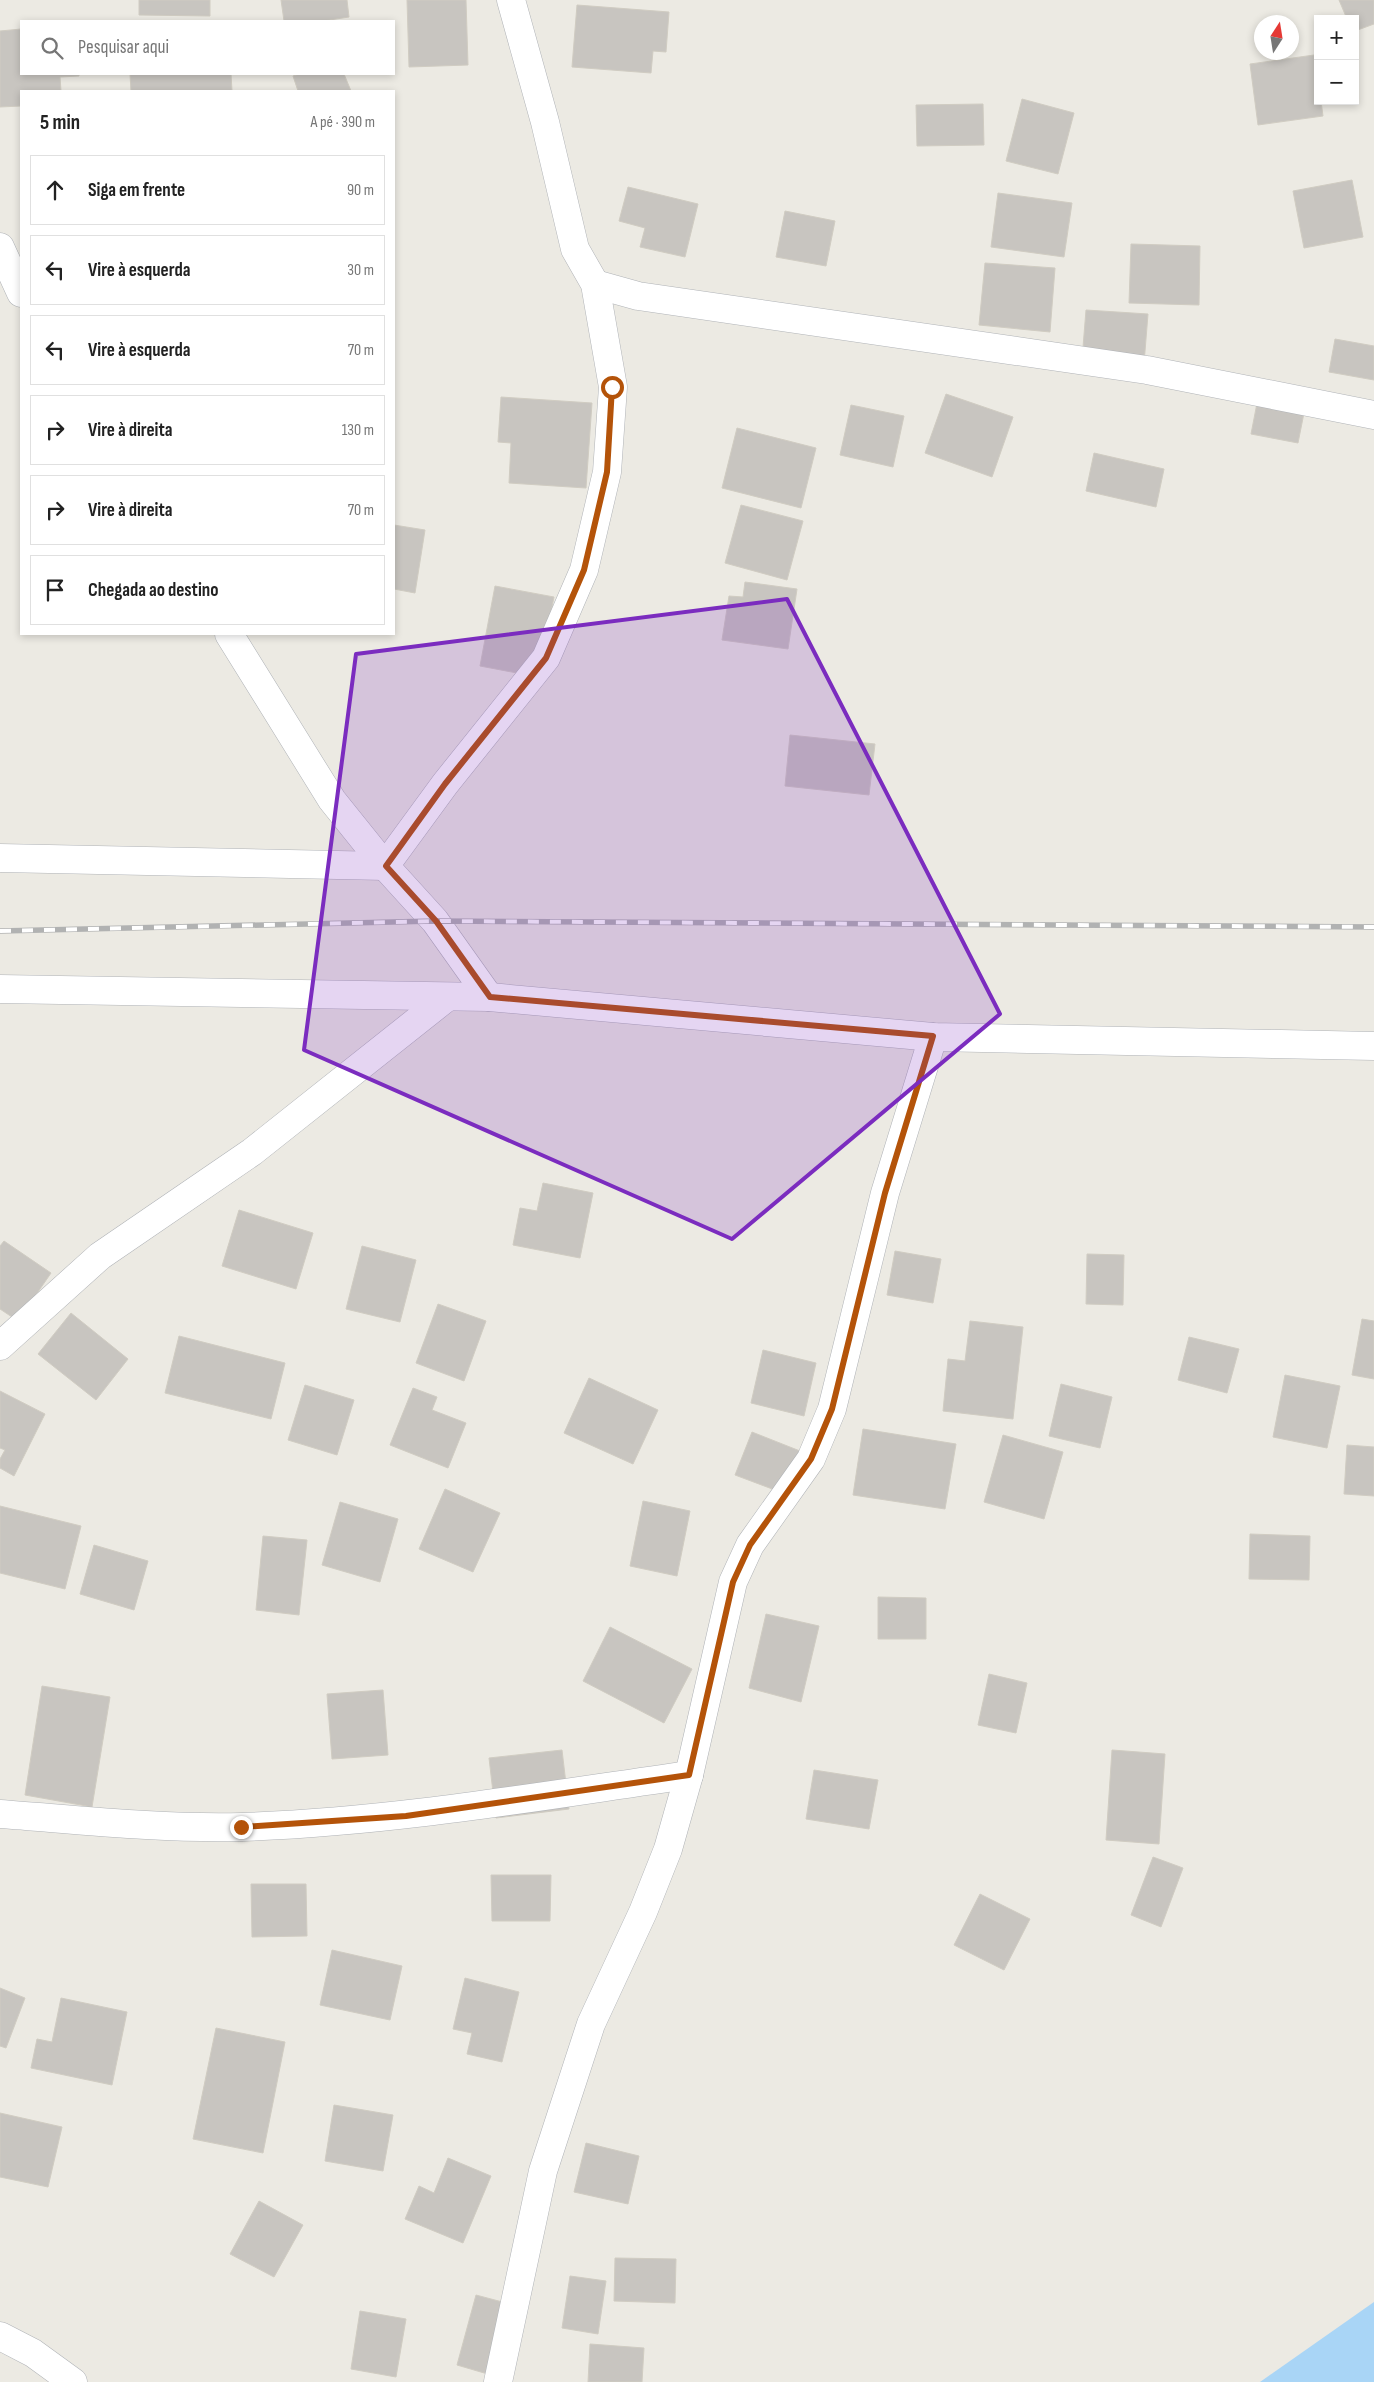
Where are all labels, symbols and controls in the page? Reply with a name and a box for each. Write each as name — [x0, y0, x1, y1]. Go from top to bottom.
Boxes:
north arrow — [1254, 15, 1299, 60]
map controls — [1314, 15, 1359, 105]
button: + — [1314, 15, 1359, 60]
search box — [20, 20, 395, 75]
icon: search — [38, 34, 66, 62]
text: Pesquisar aqui — [78, 36, 169, 59]
button: − — [1314, 60, 1359, 105]
text: 5 min — [40, 110, 80, 135]
text: A pé · 390 m — [311, 113, 375, 132]
icon: ahead — [41, 176, 69, 204]
text: Siga em frente — [88, 179, 185, 202]
text: 90 m — [347, 181, 374, 200]
icon: left — [41, 256, 69, 284]
text: Vire à esquerda — [88, 259, 190, 282]
text: 30 m — [347, 261, 374, 280]
icon: left — [41, 336, 69, 364]
text: Vire à esquerda — [88, 339, 190, 362]
text: 70 m — [348, 341, 374, 360]
route start — [601, 376, 624, 399]
icon: right — [41, 416, 69, 444]
text: Vire à direita — [88, 419, 172, 442]
text: 130 m — [342, 421, 374, 440]
icon: right — [41, 496, 69, 524]
text: Vire à direita — [88, 499, 172, 522]
text: 70 m — [348, 501, 374, 520]
icon: arrive — [41, 576, 69, 604]
text: Chegada ao destino — [88, 579, 218, 602]
route end — [230, 1816, 253, 1839]

